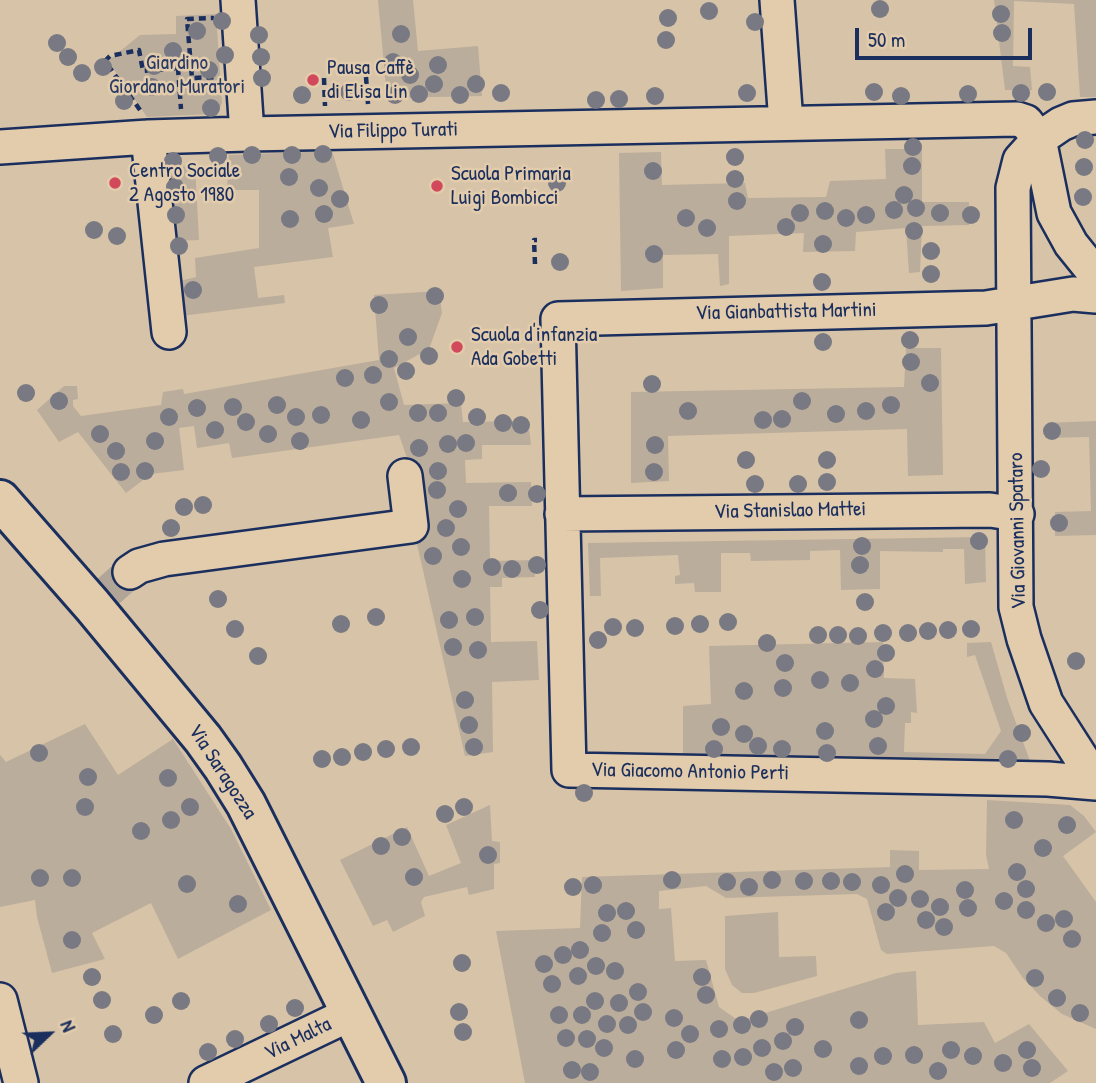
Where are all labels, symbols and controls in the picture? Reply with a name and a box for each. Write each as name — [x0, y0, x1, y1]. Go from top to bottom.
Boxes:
scale bar — [858, 14, 1035, 58]
text: 50 m — [868, 25, 905, 54]
park label: Giardino Giordano Muratori — [109, 50, 245, 100]
place label: Pausa Caffè di Elisa Lin — [327, 55, 414, 105]
marker: Pausa Caffè di Elisa Lin — [305, 72, 321, 88]
street label: Via Filippo Turati — [328, 117, 458, 145]
place label: Centro Sociale 2 Agosto 1980 — [129, 158, 240, 208]
place label: Scuola Primaria Luigi Bombicci — [451, 161, 571, 211]
marker: Centro Sociale 2 Agosto 1980 — [107, 175, 123, 191]
marker: Scuola Primaria Luigi Bombicci — [429, 178, 445, 194]
street label: Via Gianbattista Martini — [695, 298, 877, 326]
place label: Scuola d'infanzia Ada Gobetti — [471, 322, 597, 372]
marker: Scuola d'infanzia Ada Gobetti — [449, 339, 465, 355]
street label: Via Giovanni Spataro — [1004, 452, 1032, 610]
street label: Via Stanislao Mattei — [714, 497, 866, 525]
street label: Via Saragozza — [182, 720, 262, 824]
street label: Via Giacomo Antonio Perti — [591, 758, 789, 786]
north arrow — [14, 999, 84, 1069]
street label: Via Malta — [260, 1012, 336, 1066]
text: N — [54, 1016, 82, 1036]

